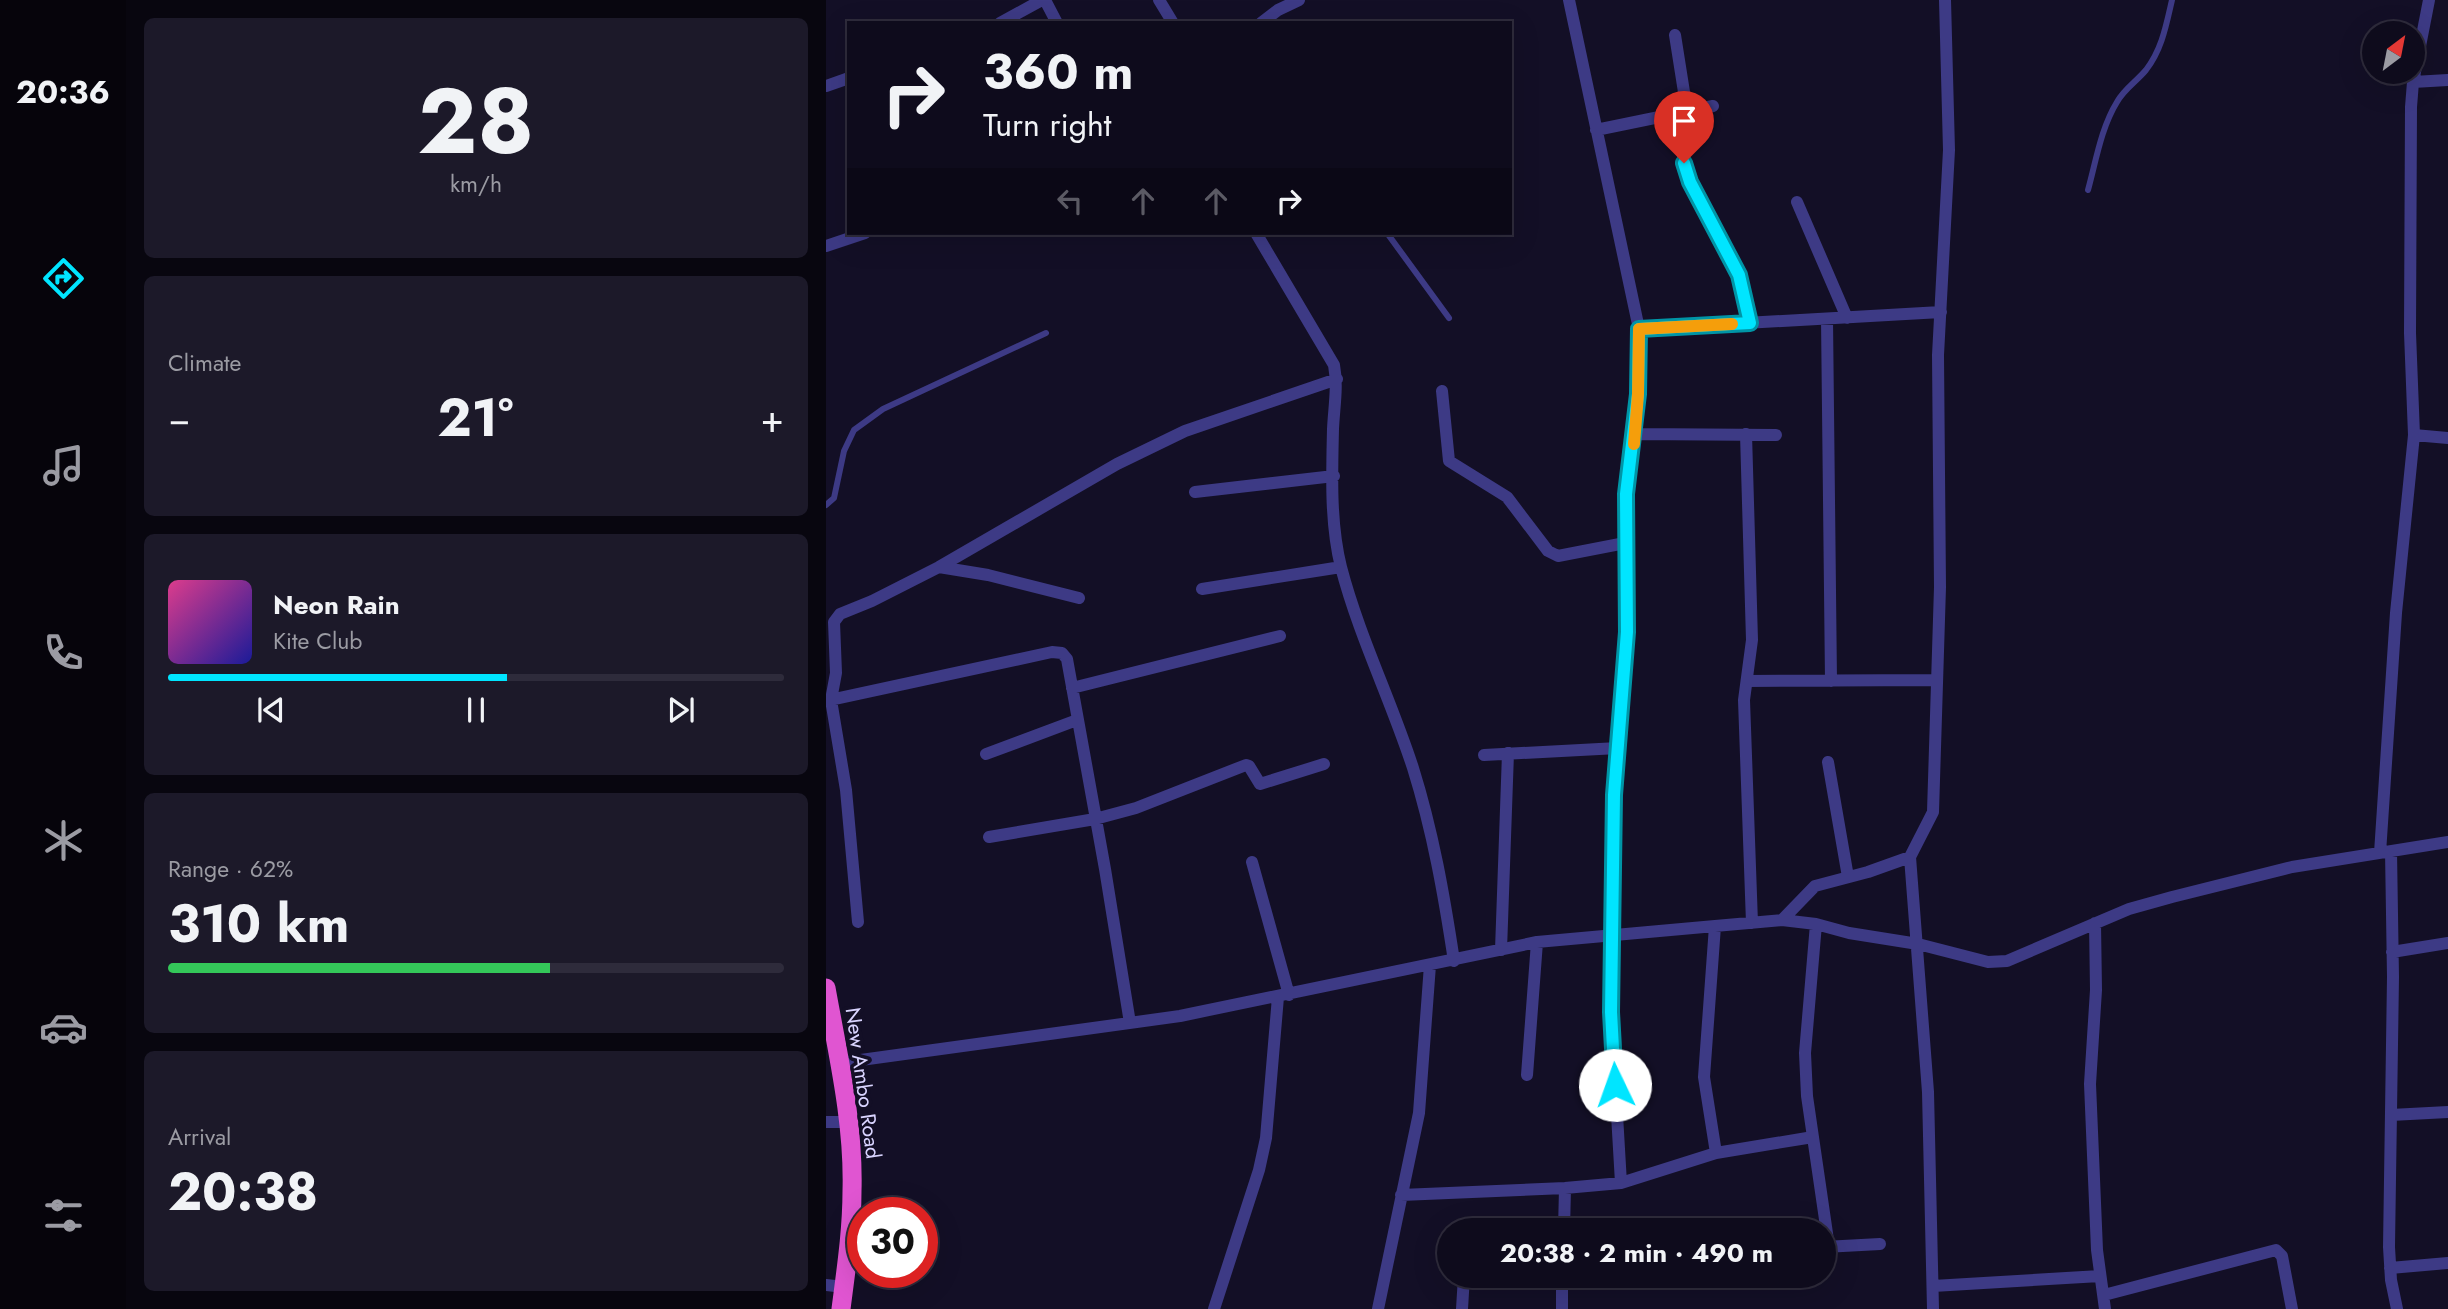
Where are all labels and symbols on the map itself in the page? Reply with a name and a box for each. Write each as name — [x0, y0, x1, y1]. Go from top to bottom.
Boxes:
north arrow — [2362, 21, 2426, 84]
pin — [1654, 91, 1714, 163]
street label: New Ambo Road — [838, 1005, 888, 1161]
position arrow — [1578, 1048, 1652, 1122]
speed limit sign: 30 — [847, 1197, 938, 1288]

